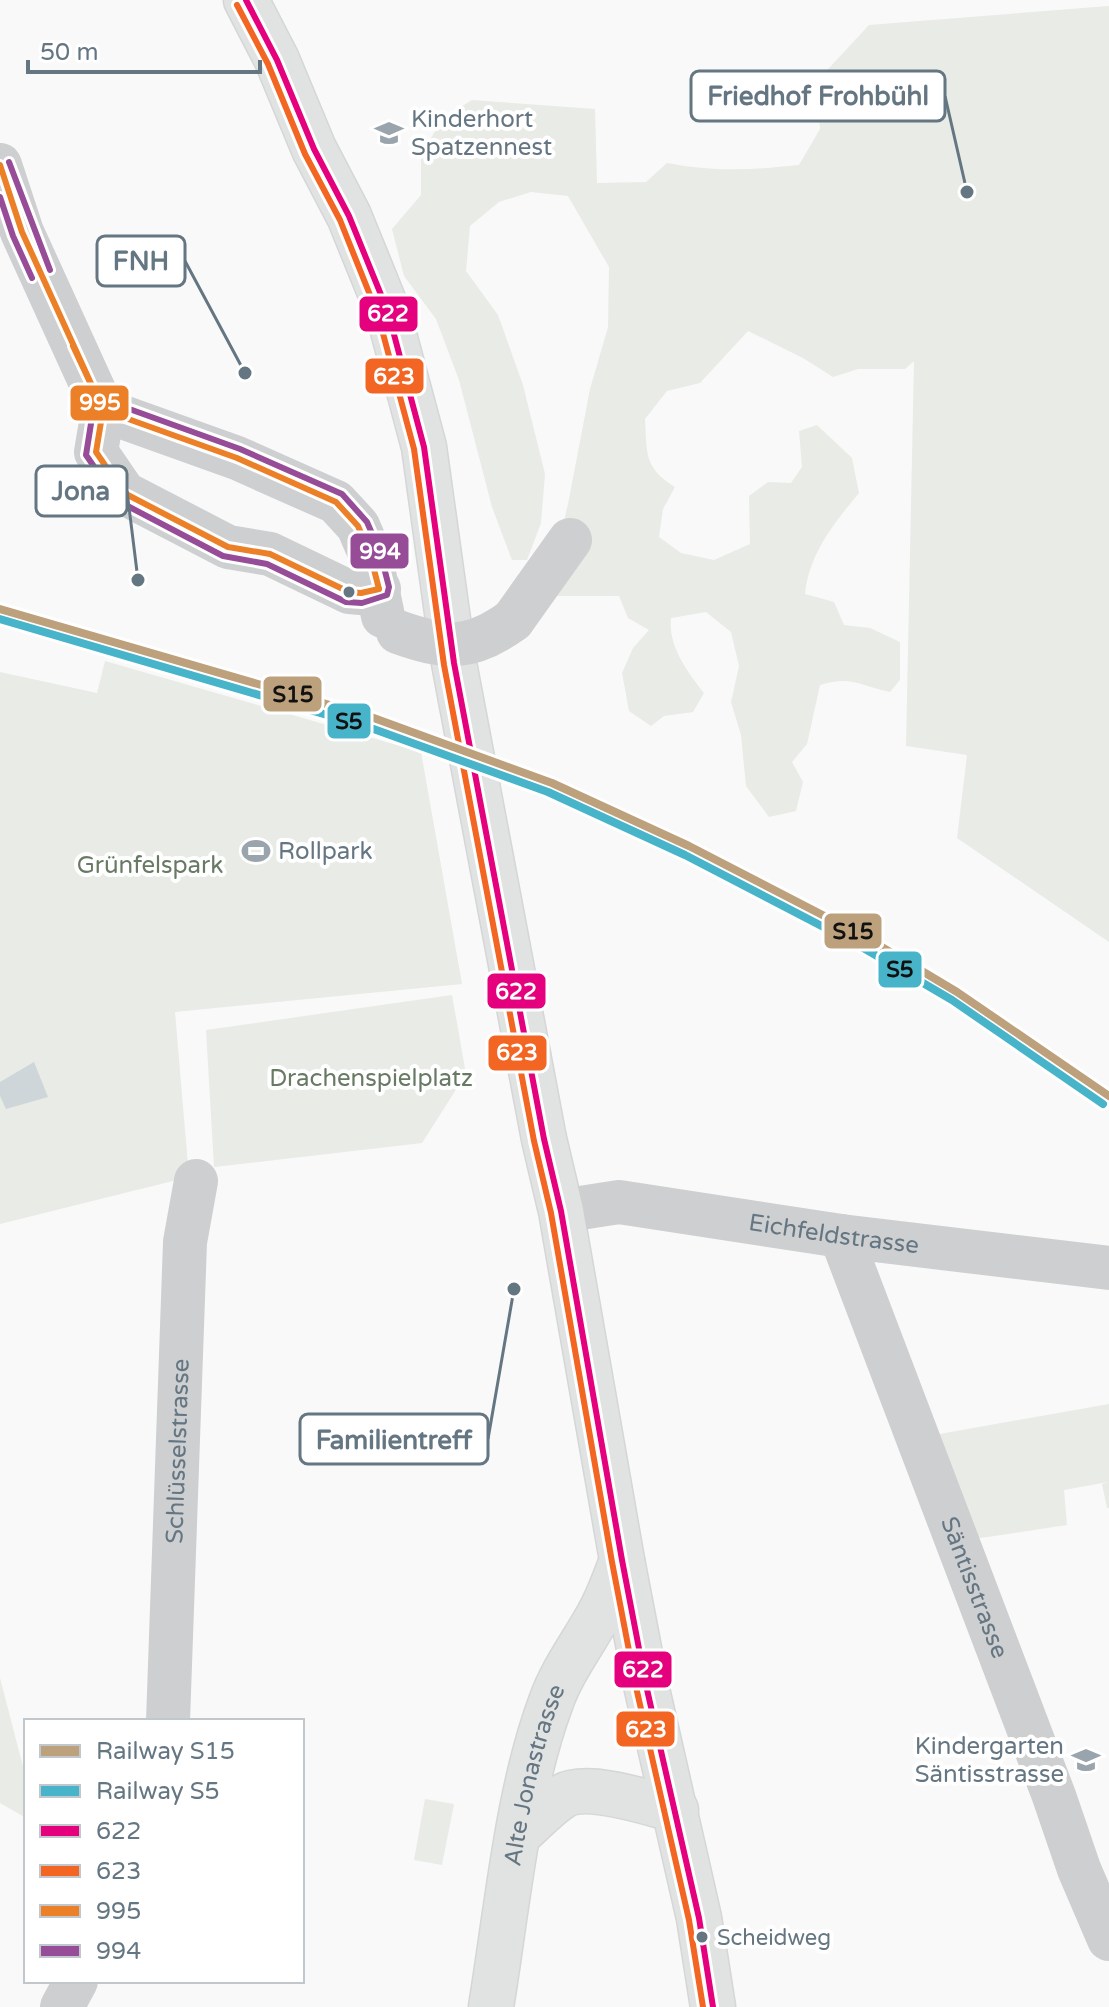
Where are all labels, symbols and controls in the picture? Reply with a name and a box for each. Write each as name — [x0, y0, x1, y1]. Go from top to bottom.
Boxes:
scale bar — [28, 24, 260, 74]
text: 50 m — [40, 38, 98, 67]
callout: Friedhof Frohbühl — [691, 71, 945, 121]
text: Friedhof Frohbühl — [707, 81, 929, 112]
place label: Kinderhort Spatzennest — [411, 105, 552, 162]
school or university icon: Kinderhort Spatzennest — [374, 118, 404, 148]
callout: FNH — [97, 236, 185, 286]
text: FNH — [113, 246, 169, 277]
line badge: 622 — [358, 295, 419, 333]
text: 622 — [367, 301, 409, 327]
line badge: 623 — [364, 357, 425, 395]
text: 623 — [373, 364, 415, 390]
line badge: 995 — [69, 384, 130, 422]
text: 995 — [79, 390, 121, 416]
callout: Jona — [36, 466, 127, 516]
text: Jona — [51, 476, 110, 507]
line badge: 994 — [349, 532, 410, 570]
text: 994 — [359, 539, 401, 565]
unlabelled marker — [341, 584, 357, 600]
line badge: S15 — [262, 675, 323, 713]
text: S15 — [272, 682, 314, 708]
line badge: S5 — [326, 702, 372, 740]
text: S5 — [335, 709, 363, 735]
sports icon: Rollpark — [241, 836, 271, 866]
place label: Rollpark — [278, 837, 373, 866]
park label: Grünfelspark — [77, 851, 223, 880]
line badge: S15 — [823, 912, 883, 950]
text: S15 — [832, 919, 874, 945]
line badge: S5 — [877, 950, 923, 989]
text: S5 — [886, 957, 914, 983]
line badge: 622 — [486, 972, 547, 1010]
text: 622 — [495, 979, 537, 1005]
line badge: 623 — [487, 1034, 548, 1072]
text: 623 — [496, 1040, 538, 1066]
park label: Drachenspielplatz — [269, 1064, 473, 1093]
street label: Eichfeldstrasse — [747, 1208, 921, 1260]
street label: Schlüsselstrasse — [160, 1358, 196, 1544]
callout: Familientreff — [300, 1414, 488, 1464]
text: Familientreff — [316, 1425, 473, 1456]
street label: Säntisstrasse — [934, 1513, 1014, 1663]
line badge: 622 — [613, 1650, 673, 1689]
text: 622 — [622, 1657, 664, 1683]
street label: Alte Jonastrasse — [498, 1680, 572, 1868]
line badge: 623 — [615, 1710, 676, 1748]
text: 623 — [625, 1717, 667, 1743]
legend — [24, 1719, 304, 1983]
place label: Kindergarten Säntisstrasse — [915, 1732, 1064, 1789]
text: Railway S15 — [96, 1737, 235, 1766]
school or university icon: Kindergarten Säntisstrasse — [1071, 1745, 1101, 1775]
text: Railway S5 — [96, 1777, 220, 1806]
text: 622 — [96, 1817, 141, 1846]
text: 623 — [96, 1857, 141, 1886]
text: 995 — [96, 1897, 141, 1926]
place label: Scheidweg — [717, 1925, 831, 1951]
marker: Scheidweg — [694, 1929, 710, 1945]
text: 994 — [96, 1937, 141, 1966]

